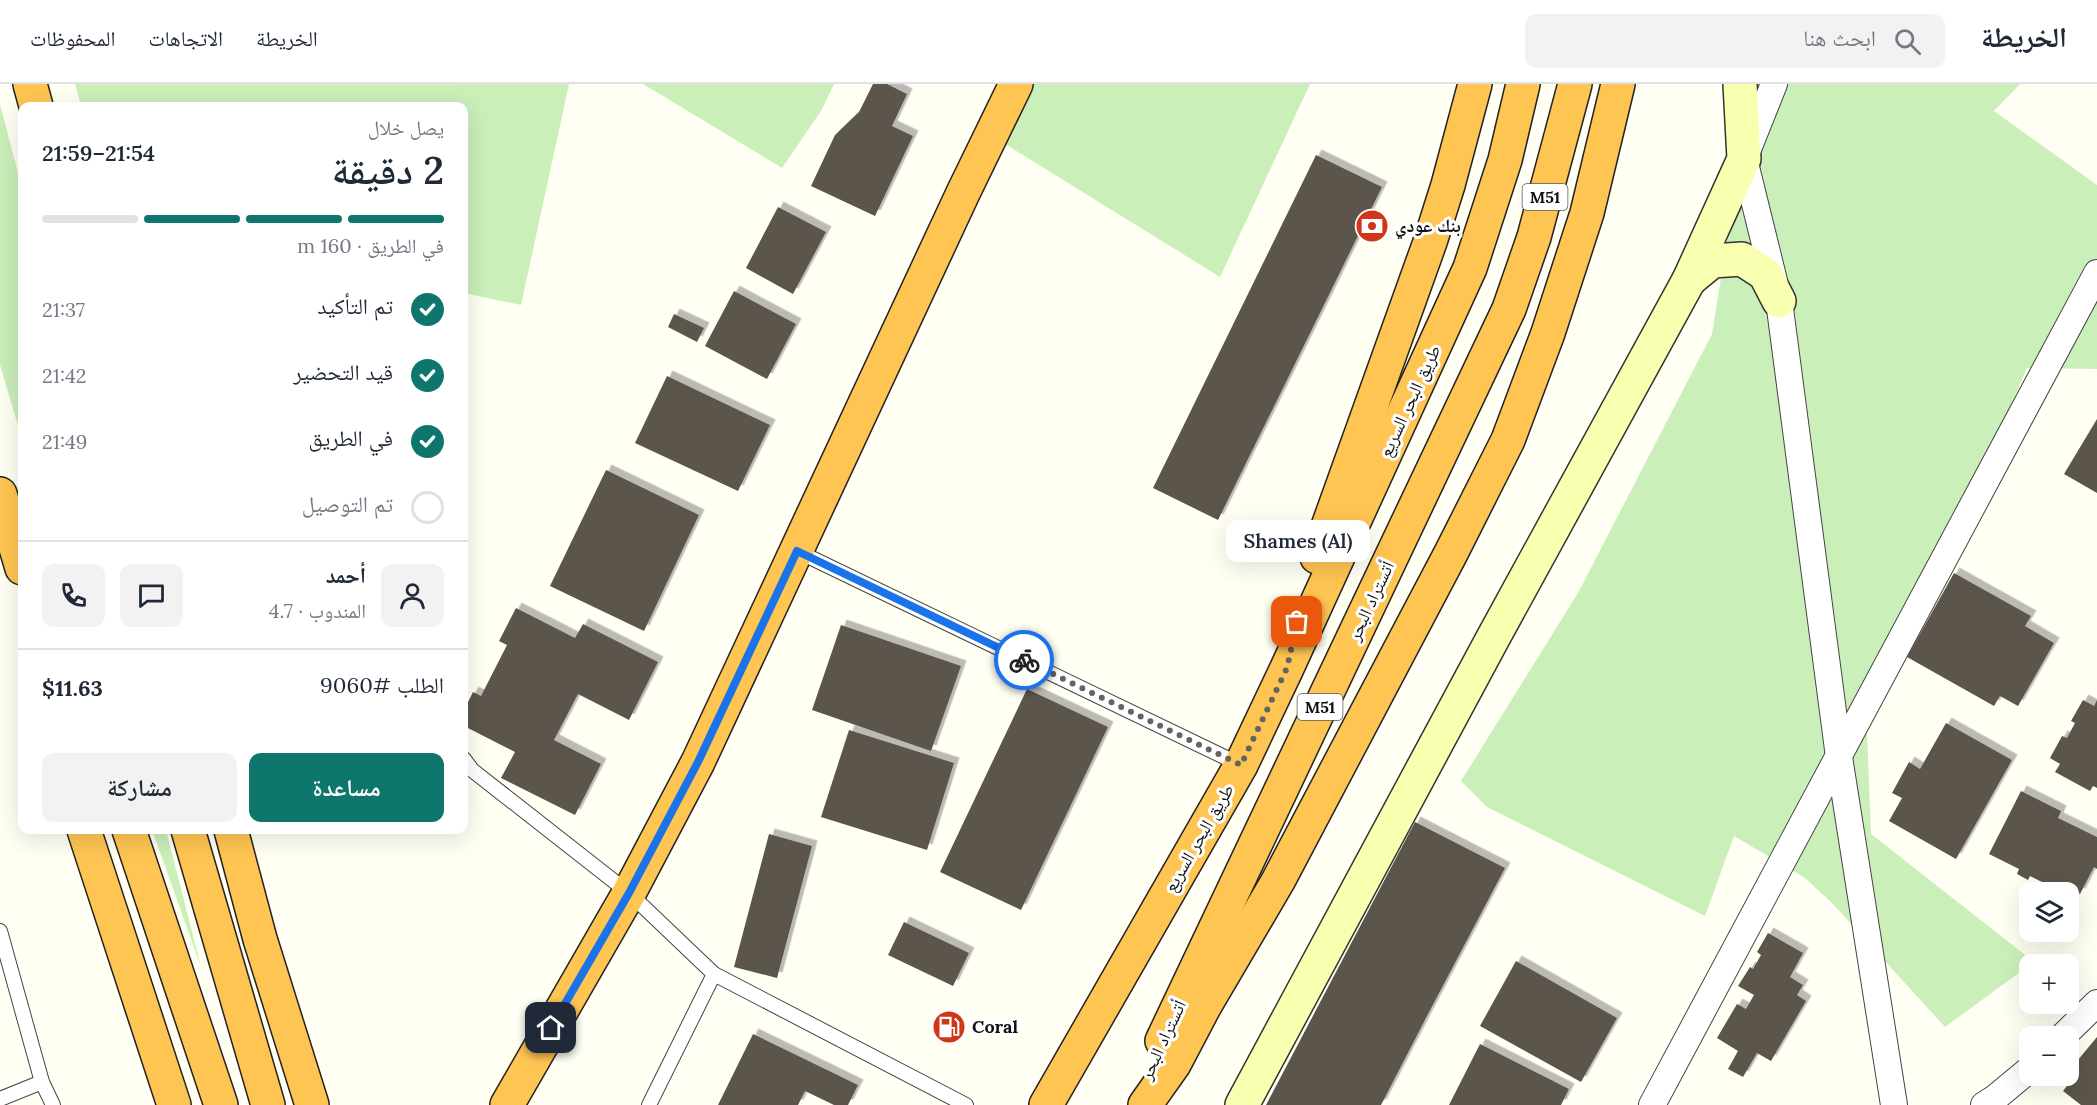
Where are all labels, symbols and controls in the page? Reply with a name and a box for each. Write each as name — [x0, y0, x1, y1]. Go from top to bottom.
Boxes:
search box — [1525, 14, 1945, 68]
text: الخريطة — [1981, 19, 2067, 55]
text: ابحث هنا — [1803, 24, 1876, 52]
text: المحفوظات — [30, 25, 115, 52]
text: الاتجاهات — [148, 25, 223, 52]
text: الخريطة — [256, 25, 318, 52]
icon: search — [1891, 25, 1924, 58]
text: يصل خلال — [368, 115, 444, 140]
text: 21:54–21:59 — [42, 139, 155, 167]
text: 2 دقيقة — [332, 145, 444, 195]
road number: M51 — [1522, 184, 1568, 210]
bank icon: بنك عودي — [1354, 208, 1390, 244]
place label: بنك عودي — [1395, 214, 1461, 240]
text: في الطريق · 160 m — [297, 233, 444, 258]
text: تم التأكيد — [317, 292, 393, 320]
icon: check — [411, 293, 444, 326]
text: 21:37 — [42, 297, 85, 322]
street label: طريق البحر السريع — [1374, 341, 1446, 461]
text: قيد التحضير — [293, 358, 393, 386]
icon: check — [411, 359, 444, 392]
text: 21:42 — [42, 363, 87, 388]
text: في الطريق — [309, 424, 393, 452]
icon: check — [411, 425, 444, 458]
text: 21:49 — [42, 429, 87, 454]
text: تم التوصيل — [302, 490, 393, 518]
callout: Shames (Al) — [1225, 520, 1369, 562]
text: Shames (Al) — [1244, 528, 1352, 553]
street label: أتستراد البحر — [1342, 557, 1399, 645]
text: أحمد — [326, 561, 366, 589]
button: phone — [42, 564, 105, 627]
button: chat — [120, 564, 183, 627]
button: person — [381, 564, 444, 627]
pin — [1271, 596, 1322, 647]
text: المندوب · 4.7 — [269, 598, 366, 623]
icon: bag — [1280, 605, 1313, 638]
courier — [994, 630, 1054, 690]
icon: bike — [1008, 644, 1041, 677]
text: الطلب #9060 — [320, 671, 444, 699]
text: $11.63 — [42, 674, 103, 702]
road number: M51 — [1298, 694, 1342, 720]
button: مشاركة — [42, 753, 237, 822]
button: مساعدة — [249, 753, 444, 822]
street label: طريق البحر السريع — [1158, 780, 1240, 896]
map controls — [2019, 882, 2079, 1086]
button: layers — [2019, 882, 2079, 942]
button: + — [2019, 954, 2079, 1014]
street label: أتستراد البحر — [1134, 996, 1191, 1084]
pin — [525, 1002, 576, 1053]
fuel station icon: Coral — [931, 1009, 967, 1045]
icon: home — [534, 1011, 567, 1044]
place label: Coral — [972, 1015, 1019, 1038]
button: − — [2019, 1026, 2079, 1086]

